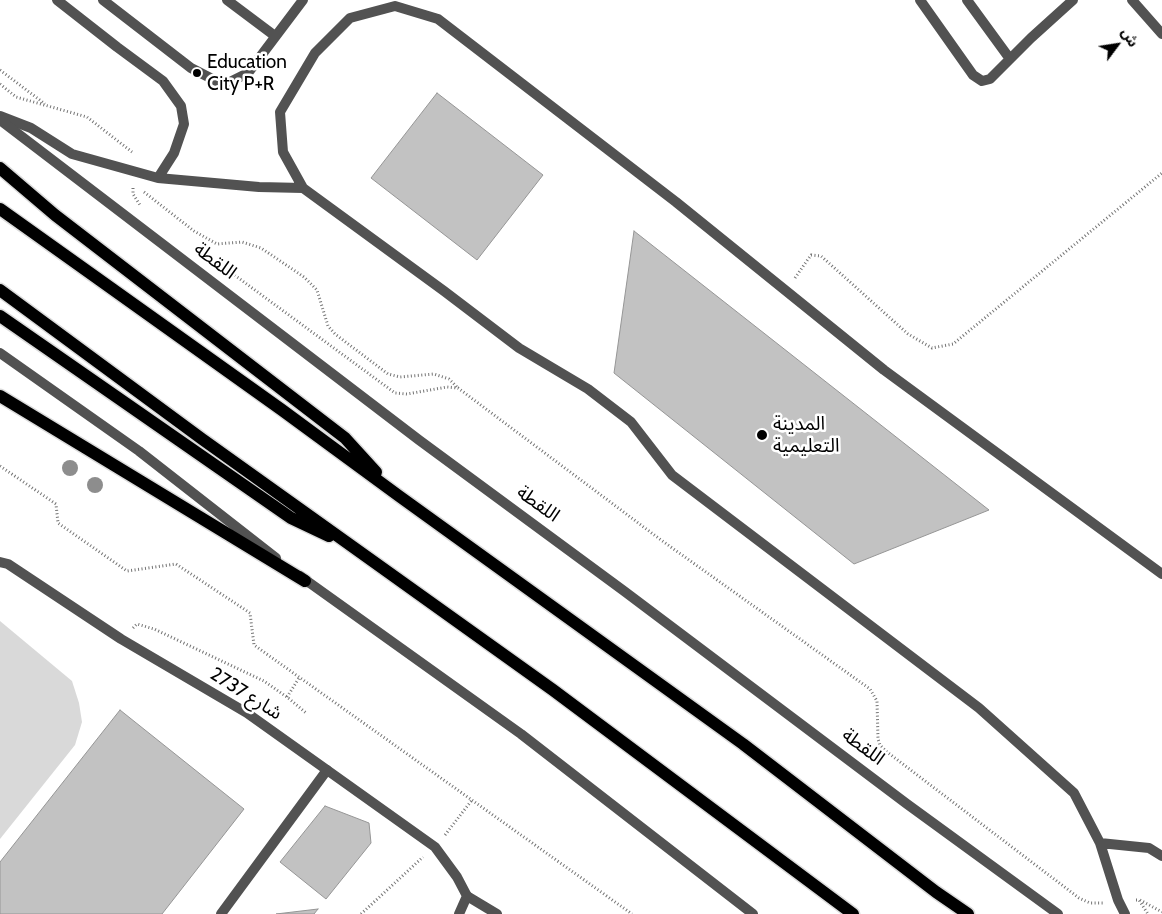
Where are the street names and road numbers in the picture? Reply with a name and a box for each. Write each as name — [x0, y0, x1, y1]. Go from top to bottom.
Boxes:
street label: اللقطة — [189, 238, 241, 284]
street label: اللقطة — [512, 481, 564, 527]
street label: شارع 2737 — [206, 663, 286, 725]
street label: اللقطة — [837, 724, 889, 770]

